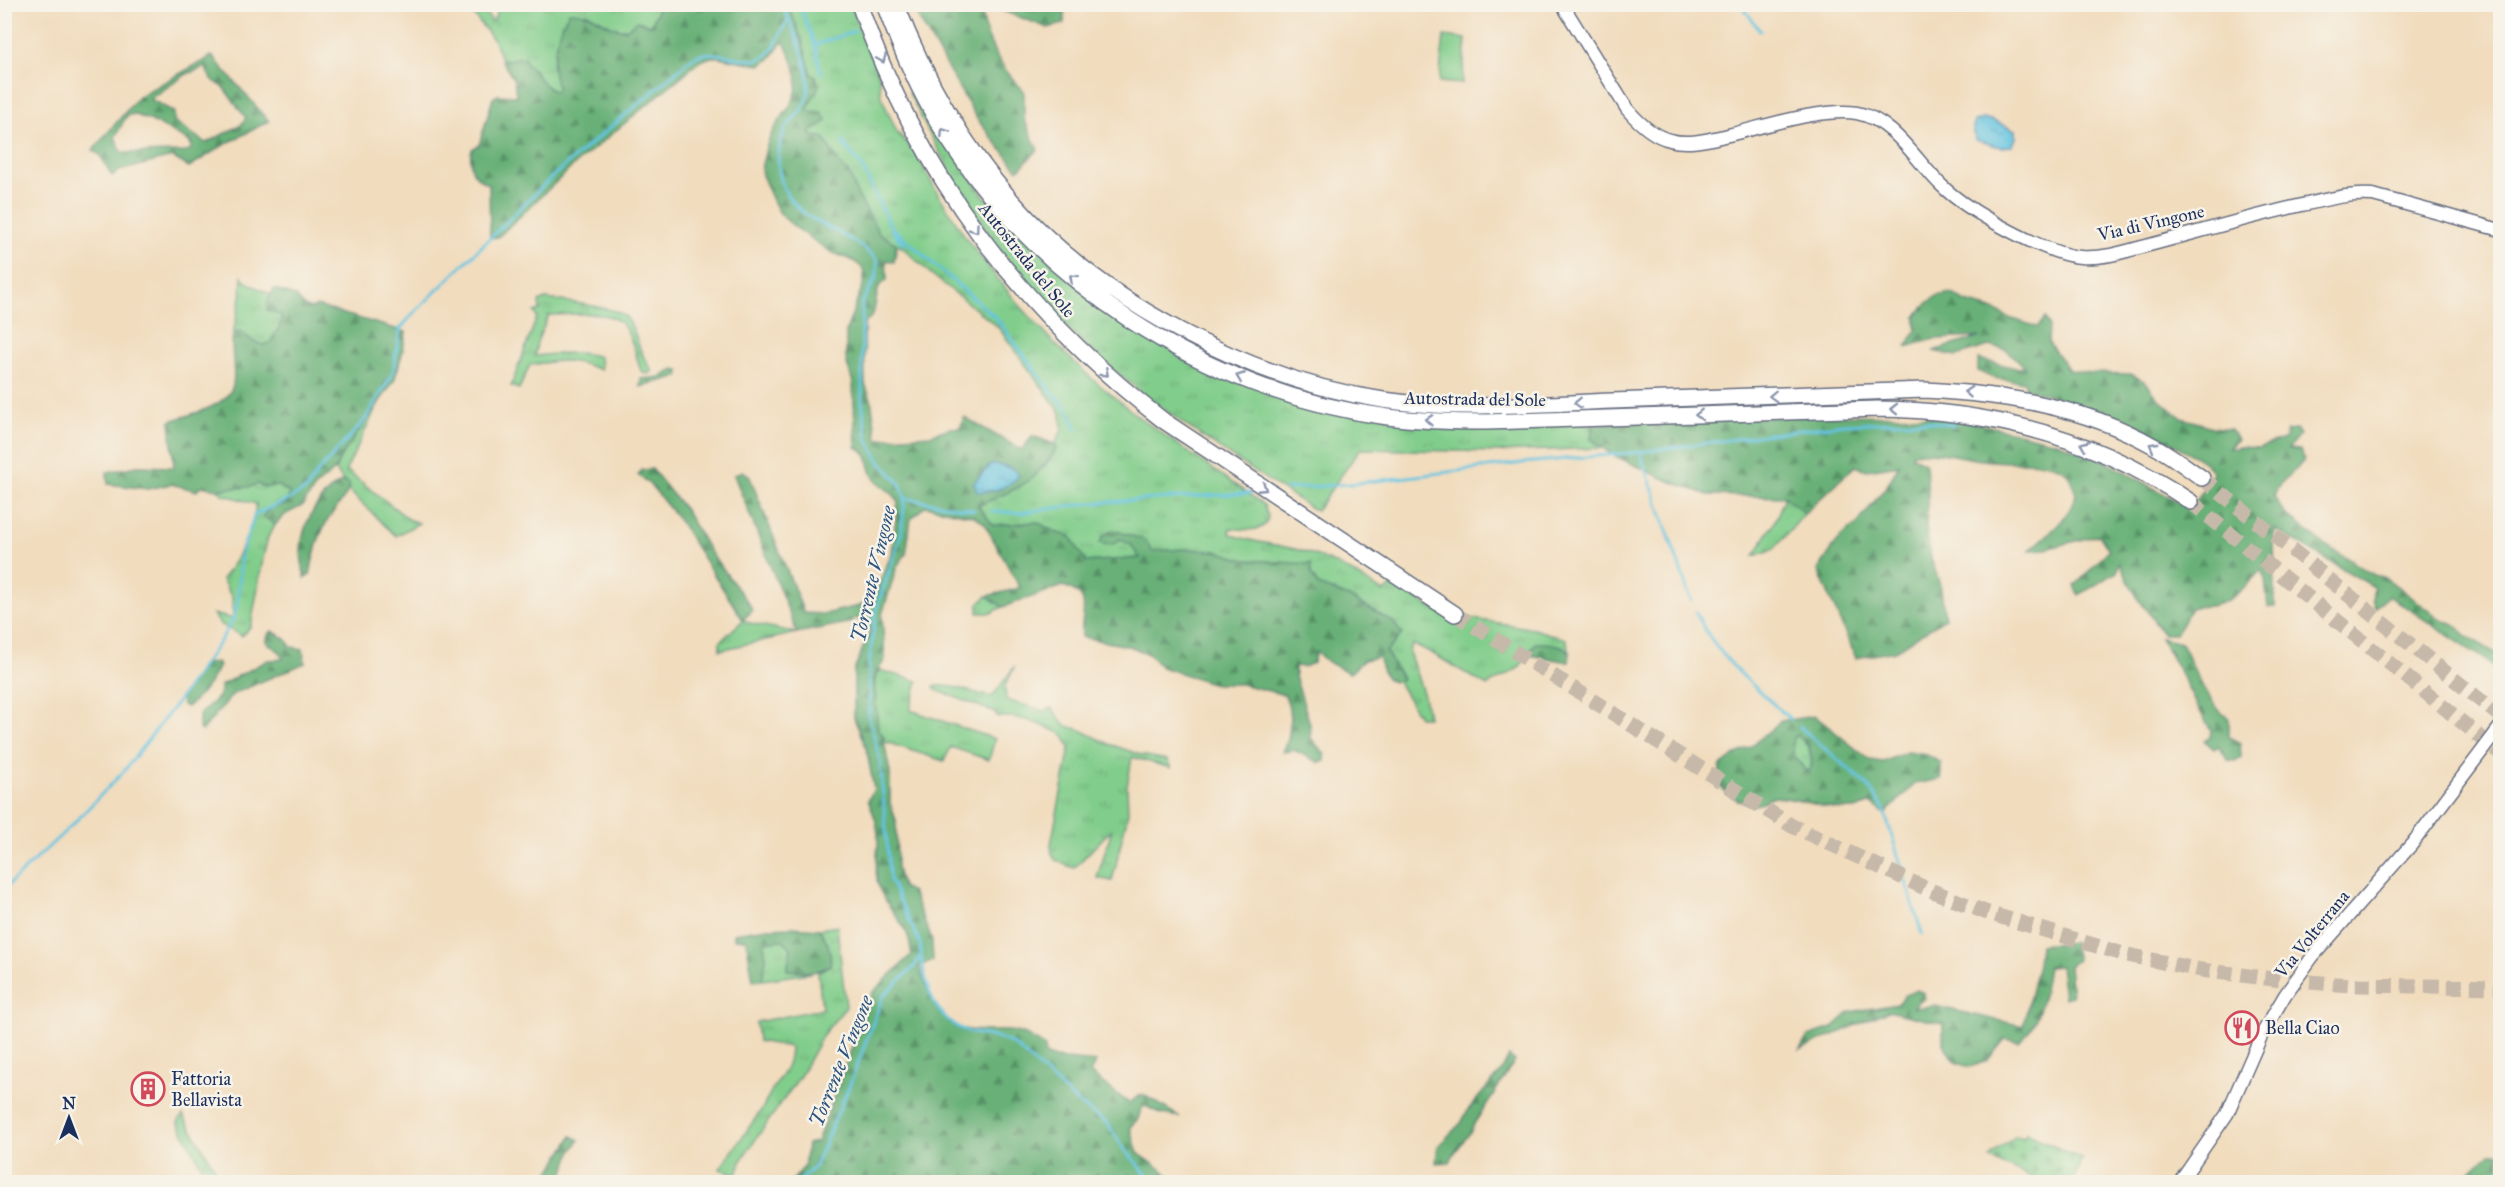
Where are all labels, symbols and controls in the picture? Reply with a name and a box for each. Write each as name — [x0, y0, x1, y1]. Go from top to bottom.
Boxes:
one-way arrow — [874, 52, 886, 63]
one-way arrow — [940, 128, 951, 139]
street label: Autostrada del Sole — [973, 197, 1080, 322]
street label: Via di Vingone — [2095, 200, 2207, 247]
one-way arrow — [968, 223, 979, 234]
one-way arrow — [1069, 274, 1080, 285]
one-way arrow — [1099, 366, 1109, 377]
one-way arrow — [1235, 372, 1246, 384]
one-way arrow — [1963, 386, 1972, 399]
street label: Autostrada del Sole — [1403, 387, 1546, 411]
one-way arrow — [1768, 389, 1777, 402]
one-way arrow — [1573, 396, 1582, 409]
one-way arrow — [1889, 403, 1898, 415]
one-way arrow — [1694, 409, 1703, 421]
one-way arrow — [1424, 414, 1433, 427]
one-way arrow — [2079, 440, 2090, 452]
one-way arrow — [2149, 442, 2159, 454]
one-way arrow — [1256, 481, 1267, 492]
water label: Torrente Vingone — [846, 503, 900, 644]
street label: Via Volterrana — [2269, 885, 2354, 983]
water label: Torrente Vingone — [804, 991, 878, 1130]
restaurant icon: Bella Ciao — [2224, 1010, 2260, 1046]
place label: Bella Ciao — [2265, 1017, 2340, 1039]
place label: Fattoria Bellavista — [171, 1068, 242, 1111]
building icon: Fattoria Bellavista — [130, 1071, 166, 1107]
north arrow — [39, 1088, 99, 1148]
text: N — [62, 1094, 76, 1113]

